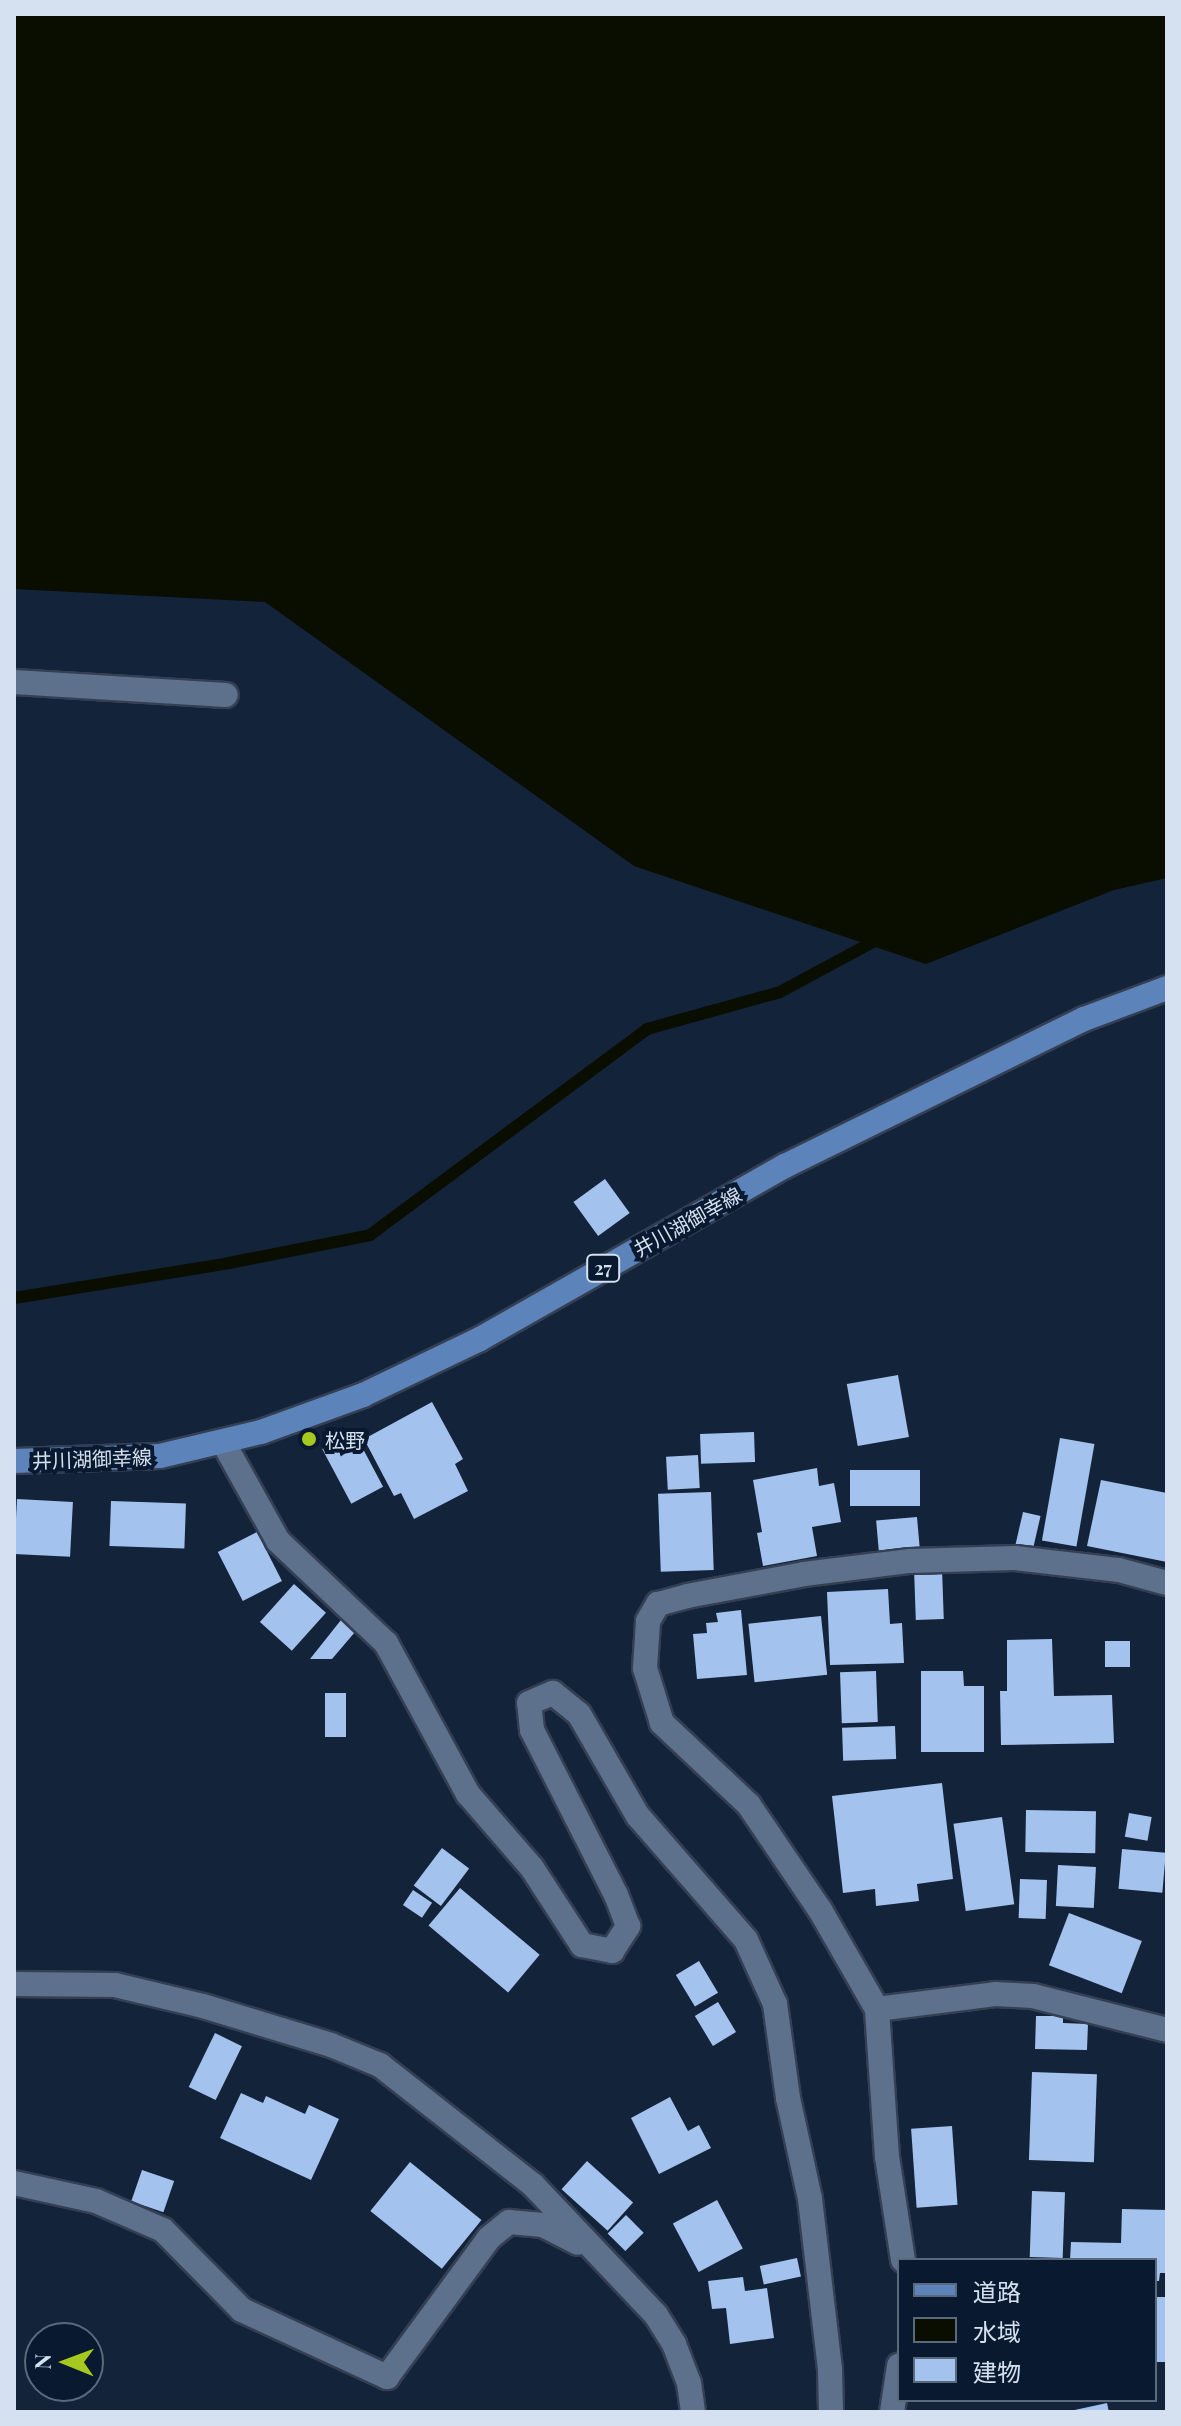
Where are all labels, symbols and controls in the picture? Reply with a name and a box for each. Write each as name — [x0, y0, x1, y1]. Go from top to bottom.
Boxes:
street label: 井川湖御幸線 — [629, 1181, 745, 1261]
road number: 27 — [585, 1254, 621, 1282]
place label: 松野 — [325, 1427, 365, 1451]
marker: 松野 — [300, 1430, 318, 1448]
street label: 井川湖御幸線 — [32, 1444, 152, 1472]
legend — [897, 2258, 1157, 2402]
text: 道路 — [973, 2275, 1021, 2307]
text: 水域 — [973, 2315, 1021, 2347]
north arrow — [24, 2322, 104, 2402]
text: N — [27, 2353, 57, 2370]
text: 建物 — [973, 2355, 1021, 2387]

